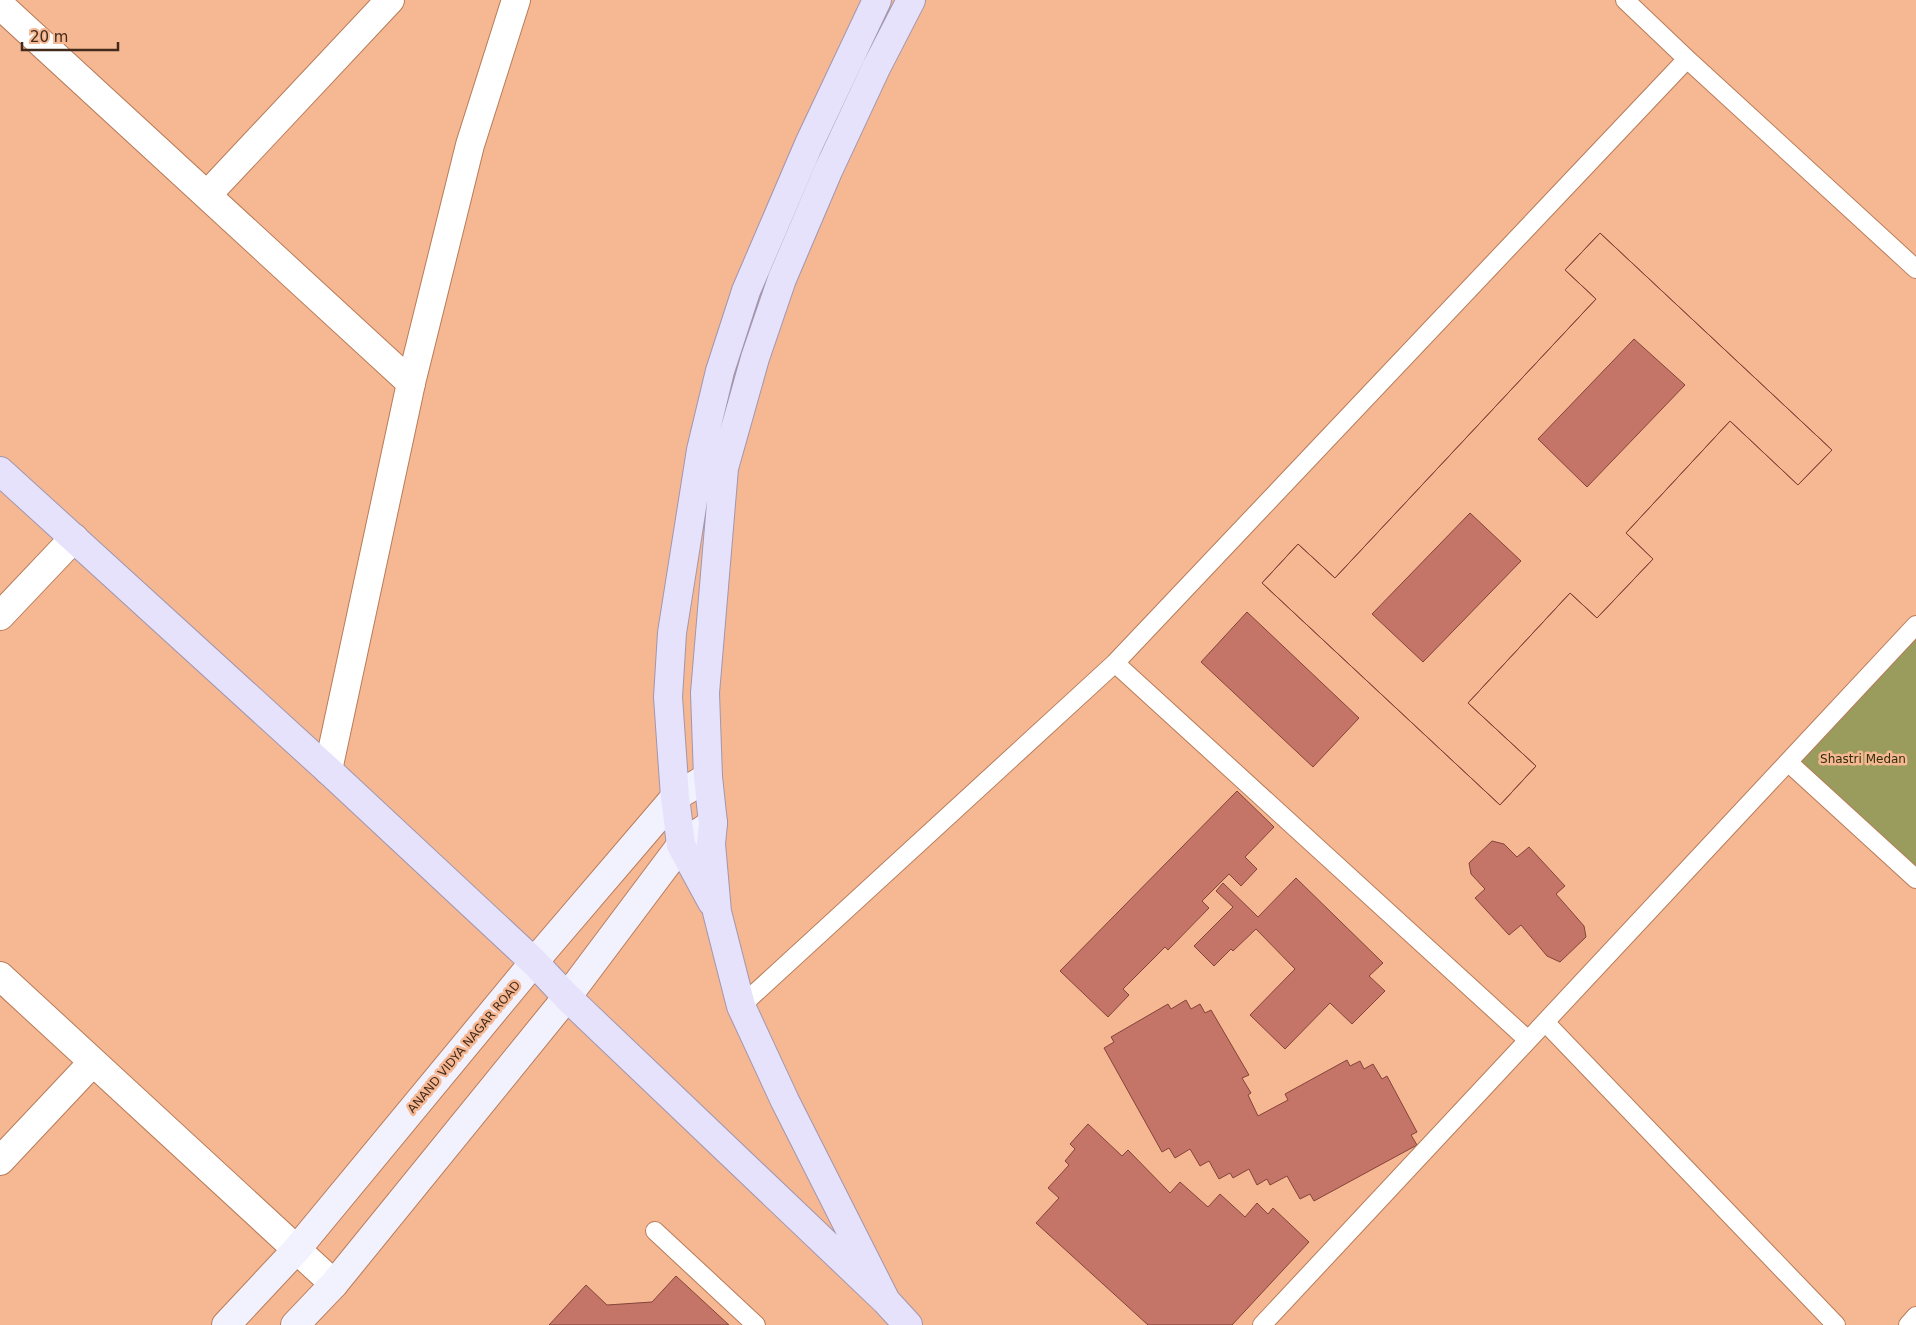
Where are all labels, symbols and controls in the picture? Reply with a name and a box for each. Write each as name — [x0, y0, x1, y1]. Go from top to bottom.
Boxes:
scale bar — [22, 20, 119, 52]
text: 20 m — [30, 28, 68, 46]
park label: Shastri Medan — [1820, 752, 1906, 766]
street label: ANAND VIDYA NAGAR ROAD — [405, 978, 523, 1116]

